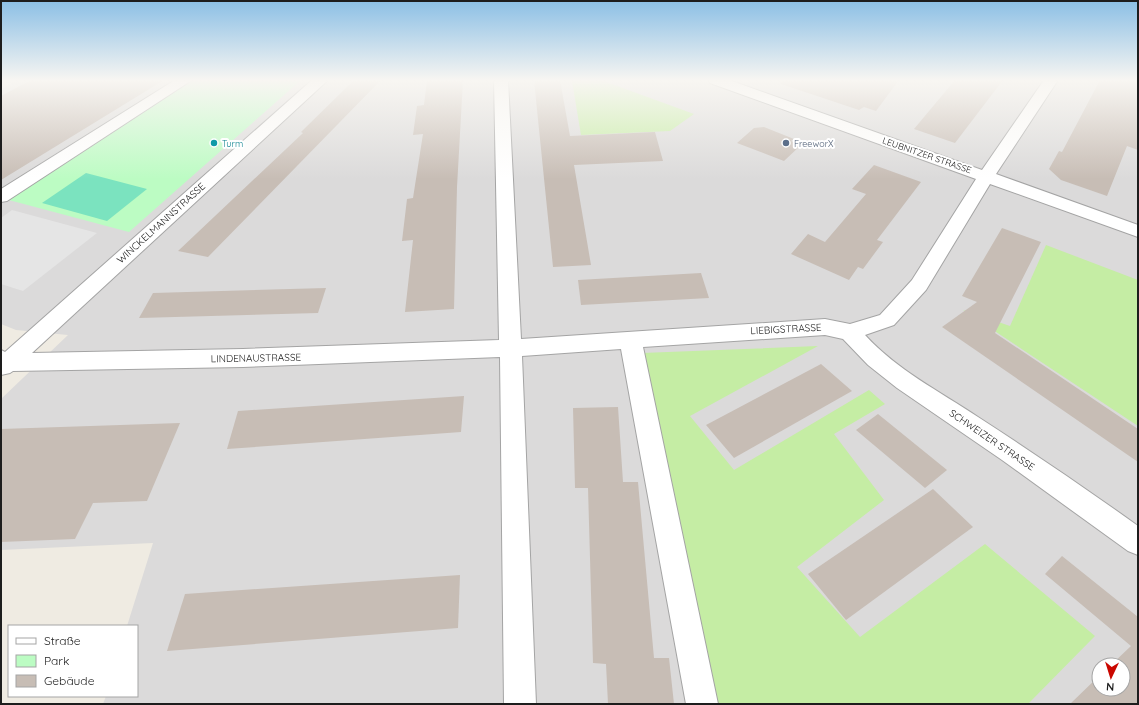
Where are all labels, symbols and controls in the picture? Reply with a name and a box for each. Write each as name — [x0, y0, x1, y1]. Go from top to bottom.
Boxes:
street label: LEUBNITZER STRASSE — [881, 135, 973, 175]
marker: Turm — [209, 138, 219, 148]
place label: Turm — [222, 138, 243, 149]
marker: FreeworX — [781, 138, 791, 148]
place label: FreeworX — [794, 138, 834, 149]
street label: WINCKELMANNSTRASSE — [114, 180, 208, 266]
street label: LIEBIGSTRASSE — [750, 321, 822, 337]
street label: LINDENAUSTRASSE — [211, 351, 302, 365]
street label: SCHWEIZER STRASSE — [947, 407, 1038, 474]
legend — [8, 625, 138, 697]
text: Straße — [44, 633, 81, 648]
text: Park — [44, 653, 69, 668]
north arrow — [1091, 657, 1131, 697]
text: Gebäude — [44, 673, 95, 688]
text: N — [1106, 680, 1115, 694]

